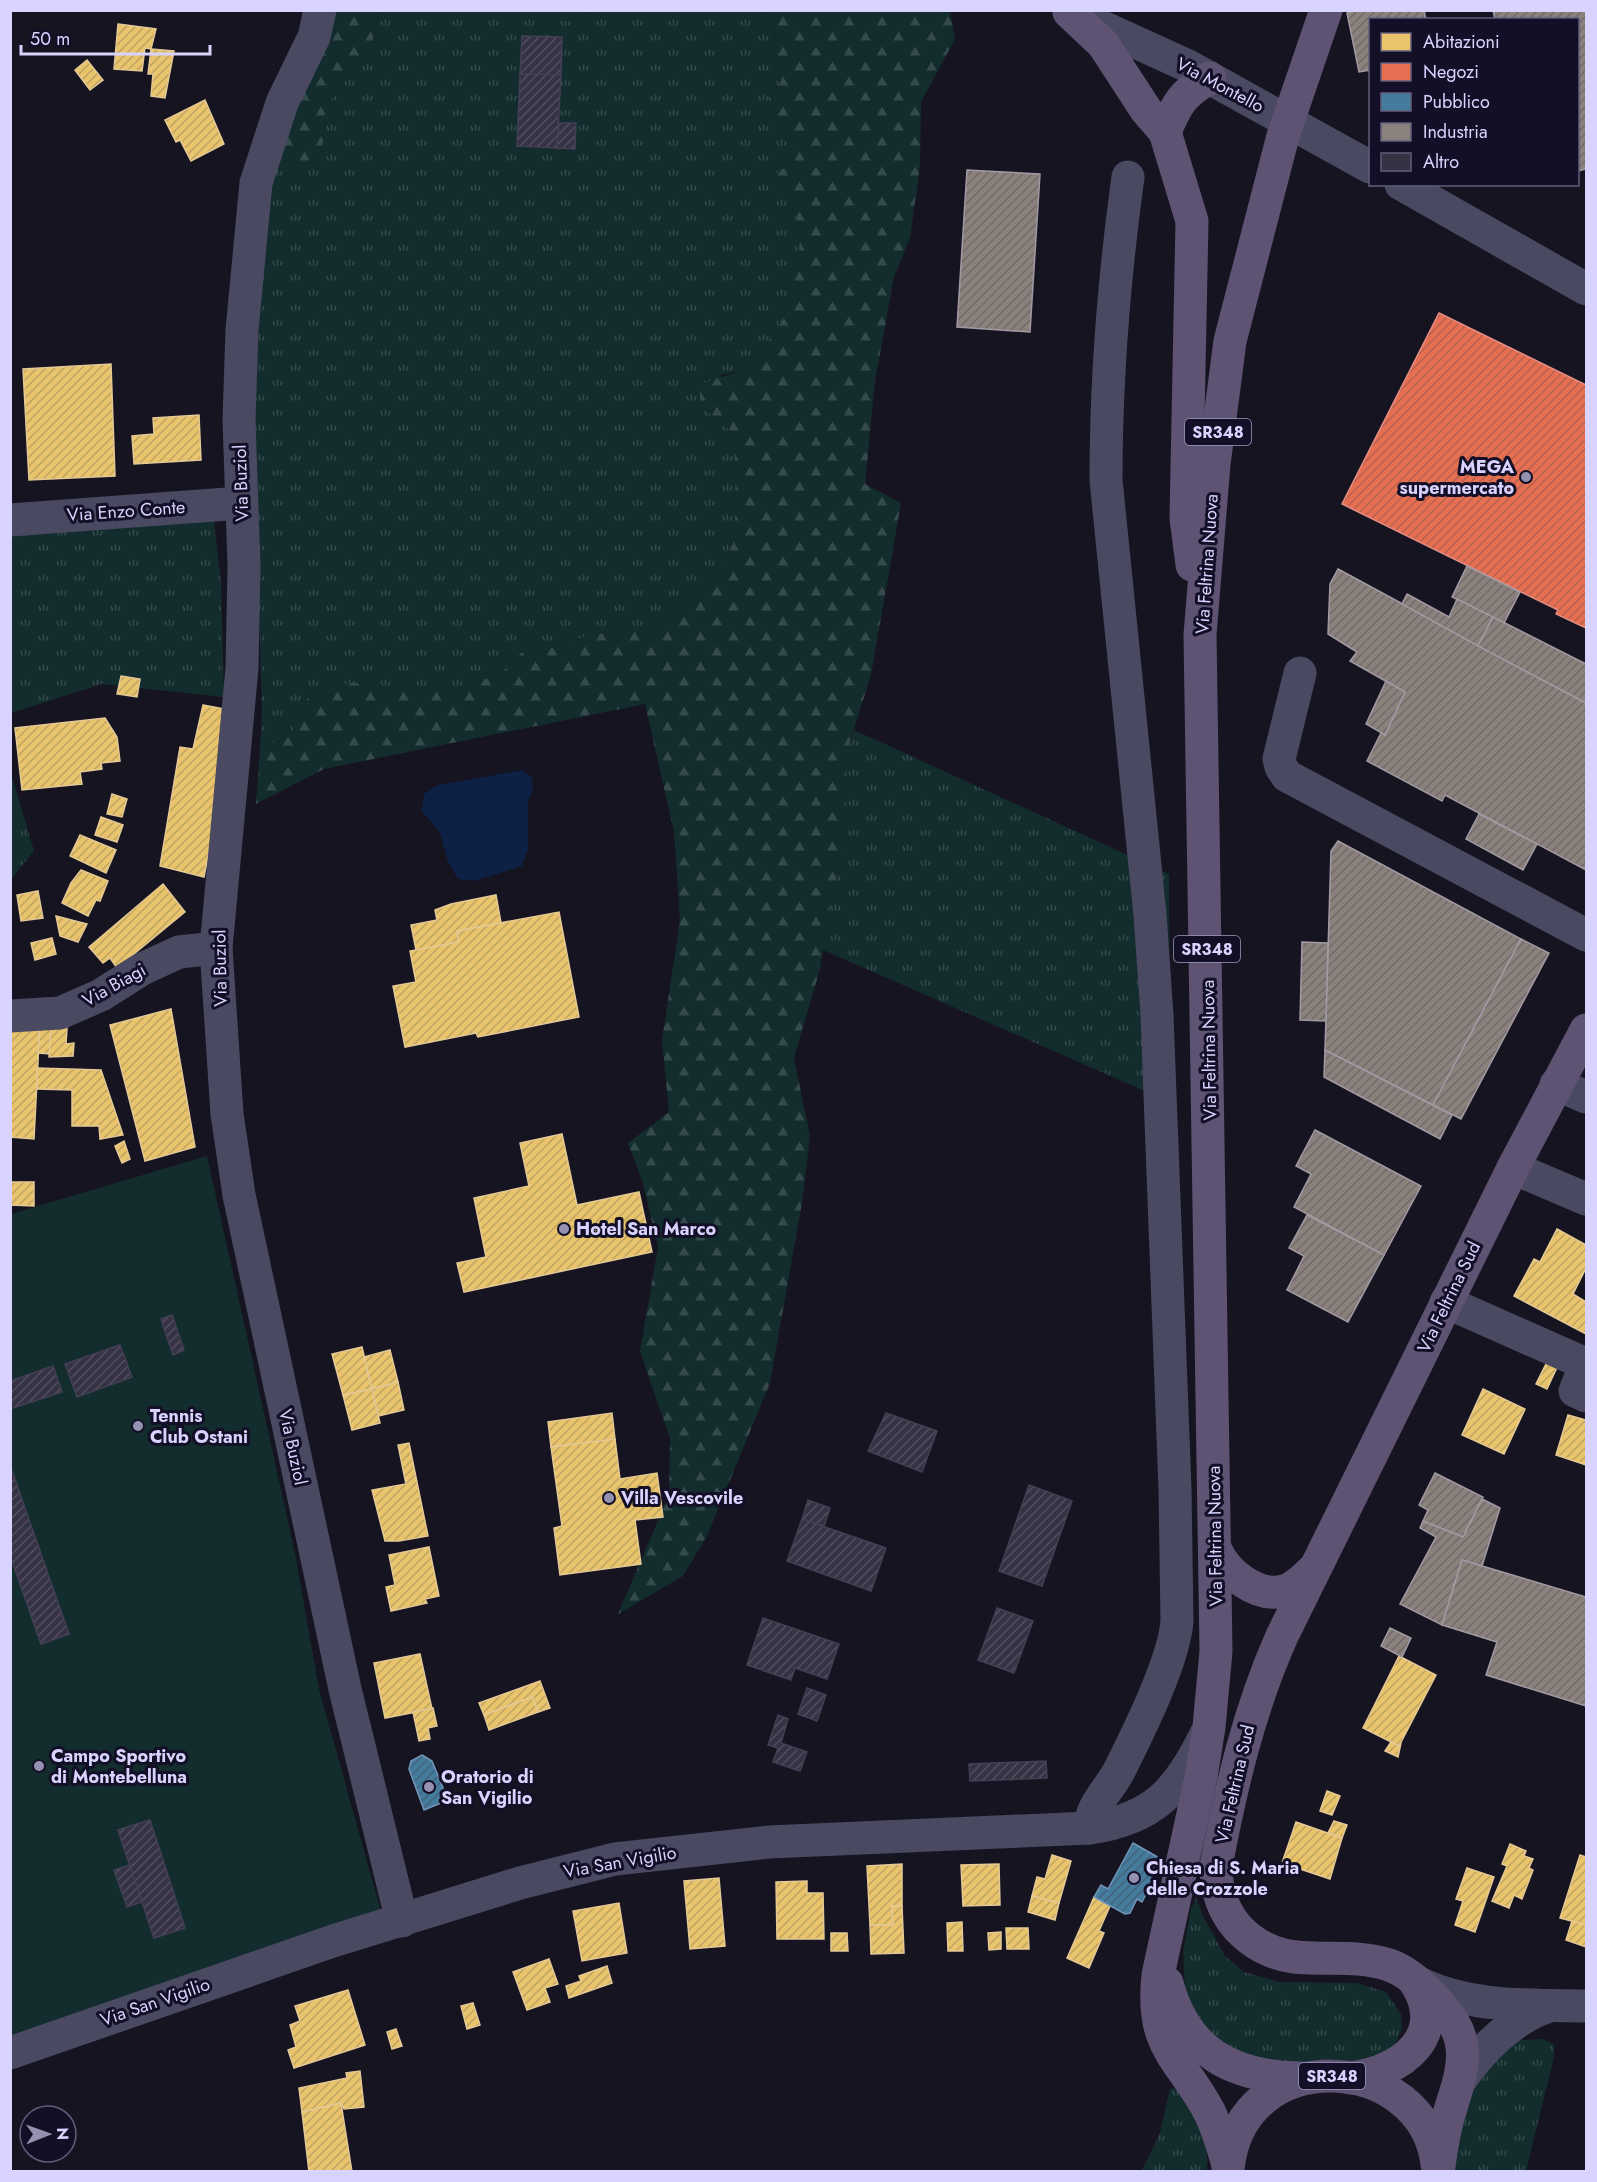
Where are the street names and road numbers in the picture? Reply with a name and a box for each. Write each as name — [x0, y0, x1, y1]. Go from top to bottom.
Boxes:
street label: Via Montello — [1171, 51, 1269, 119]
road number: SR348 — [1185, 419, 1251, 445]
street label: Via Buziol — [227, 444, 255, 522]
street label: Via Feltrina Nuova — [1189, 493, 1225, 635]
street label: Via Enzo Conte — [66, 494, 186, 528]
street label: Via Buziol — [206, 929, 234, 1007]
road number: SR348 — [1174, 936, 1240, 962]
street label: Via Biagi — [78, 957, 150, 1013]
street label: Via Feltrina Nuova — [1195, 979, 1223, 1121]
street label: Via Feltrina Sud — [1411, 1237, 1487, 1357]
street label: Via Buziol — [272, 1407, 314, 1487]
street label: Via Feltrina Nuova — [1201, 1465, 1229, 1607]
street label: Via Feltrina Sud — [1209, 1722, 1261, 1846]
street label: Via San Vigilio — [562, 1839, 679, 1885]
street label: Via San Vigilio — [97, 1971, 213, 2033]
road number: SR348 — [1299, 2063, 1365, 2089]

